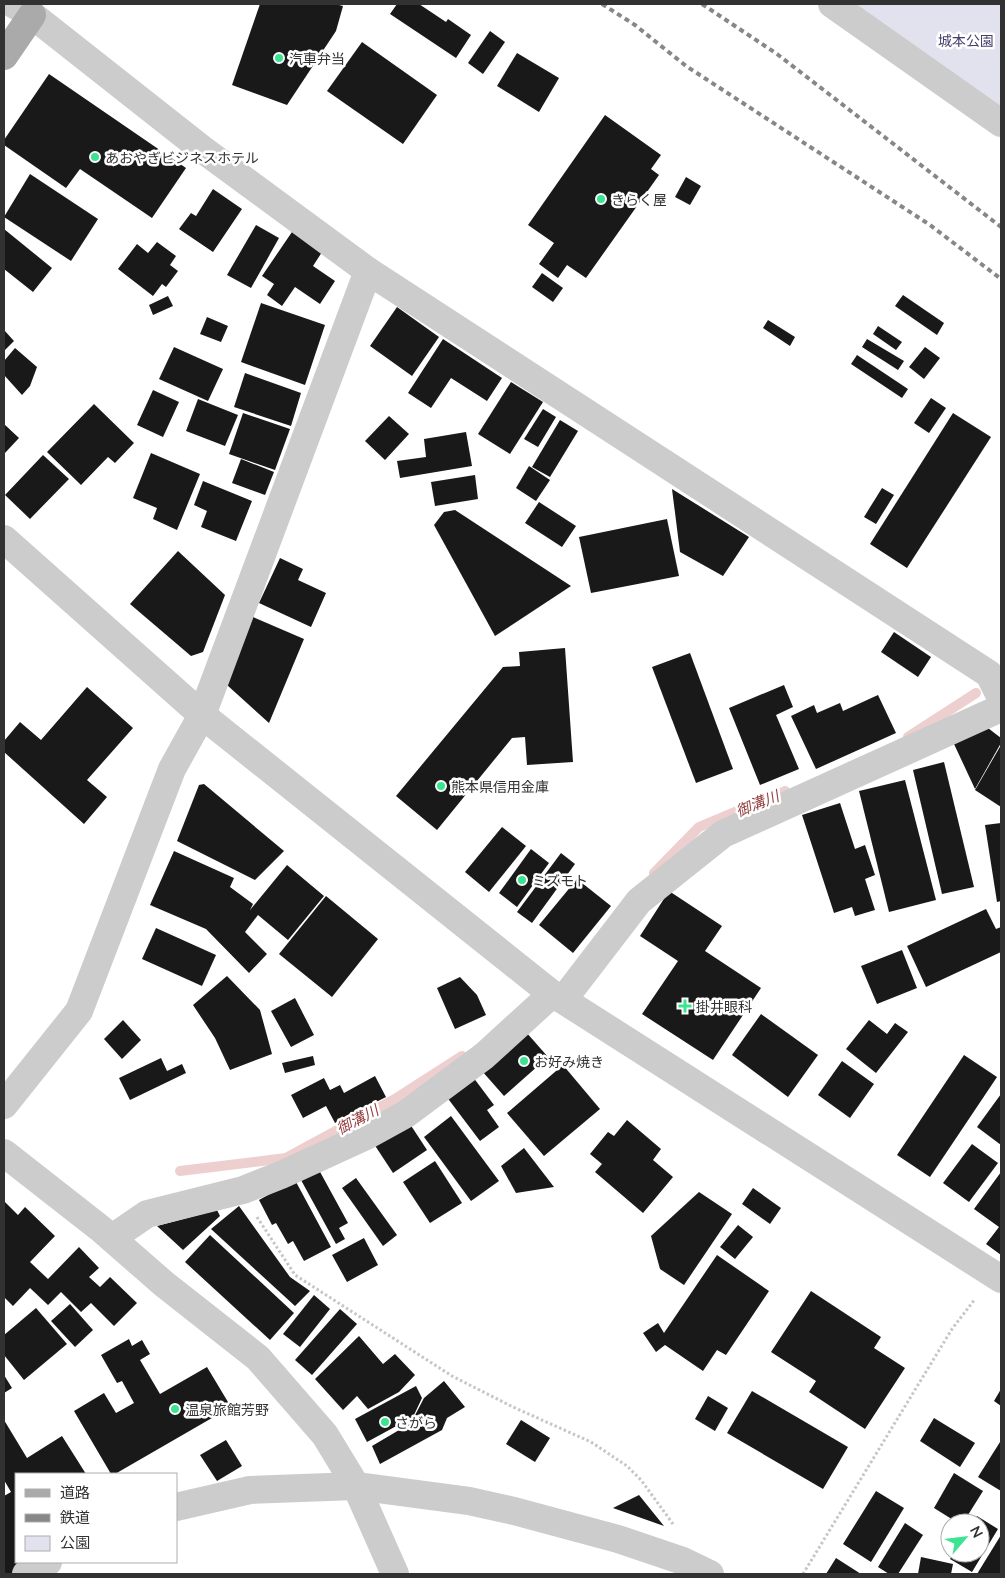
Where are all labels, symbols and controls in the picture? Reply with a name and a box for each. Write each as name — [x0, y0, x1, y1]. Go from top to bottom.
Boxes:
park label: 城本公園 — [938, 32, 994, 49]
place label: 汽車弁当 — [289, 50, 345, 67]
marker: 汽車弁当 — [273, 52, 285, 64]
place label: あおやぎビジネスホテル — [105, 149, 259, 166]
marker: あおやぎビジネスホテル — [89, 151, 101, 163]
place label: きらく屋 — [611, 191, 667, 208]
marker: きらく屋 — [595, 193, 607, 205]
place label: 熊本県信用金庫 — [451, 778, 549, 795]
marker: 熊本県信用金庫 — [435, 780, 447, 792]
water label: 御溝川 — [733, 785, 783, 820]
place label: ミズモト — [532, 872, 588, 889]
marker: ミズモト — [516, 874, 528, 886]
place label: 掛井眼科 — [696, 998, 752, 1015]
marker: 掛井眼科 — [678, 999, 692, 1013]
place label: お好み焼き — [534, 1053, 604, 1070]
marker: お好み焼き — [518, 1055, 530, 1067]
water label: 御溝川 — [333, 1100, 383, 1138]
place label: 温泉旅館芳野 — [185, 1401, 269, 1418]
marker: 温泉旅館芳野 — [169, 1403, 181, 1415]
place label: さがら — [395, 1414, 437, 1431]
marker: さがら — [379, 1416, 391, 1428]
legend — [15, 1473, 178, 1563]
text: 道路 — [60, 1483, 90, 1501]
text: 鉄道 — [60, 1508, 90, 1526]
north arrow — [940, 1513, 990, 1563]
text: N — [967, 1523, 987, 1540]
text: 公園 — [60, 1533, 90, 1551]

